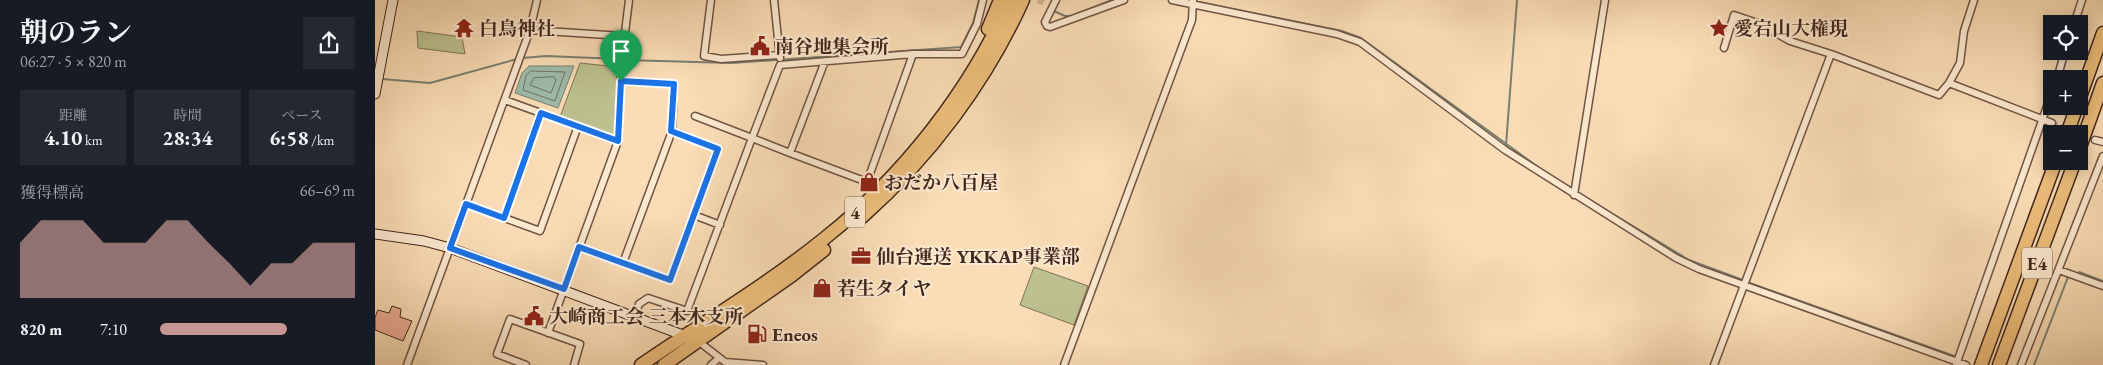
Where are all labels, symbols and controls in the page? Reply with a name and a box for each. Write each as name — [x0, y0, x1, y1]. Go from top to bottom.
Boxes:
text: 朝のラン — [20, 14, 132, 50]
map controls — [2043, 15, 2088, 170]
button: locate — [2043, 15, 2088, 60]
place label: 白鳥神社 — [479, 16, 555, 41]
place label: 愛宕山大権現 — [1734, 16, 1848, 41]
button: share — [303, 17, 355, 69]
temple icon: 白鳥神社 — [453, 17, 475, 39]
place icon: 愛宕山大権現 — [1708, 17, 1730, 39]
pin — [600, 30, 642, 81]
place label: 南谷地集会所 — [775, 34, 889, 59]
public building icon: 南谷地集会所 — [749, 35, 771, 57]
icon: arrive — [607, 37, 635, 65]
text: 06:27 · 5 × 820 m — [20, 51, 127, 72]
button: + — [2043, 70, 2088, 115]
text: 距離 — [59, 106, 87, 124]
text: 時間 — [173, 106, 201, 124]
text: ペース — [281, 106, 322, 124]
text: 4.10 — [44, 124, 82, 151]
text: 28:34 — [162, 124, 213, 151]
text: 6:58 — [269, 124, 309, 151]
button: − — [2043, 125, 2088, 170]
text: km — [82, 131, 103, 149]
text: /km — [309, 131, 334, 149]
place label: おだか八百屋 — [884, 170, 998, 195]
shop icon: おだか八百屋 — [858, 171, 880, 193]
text: 66–69 m — [300, 180, 355, 201]
text: 獲得標高 — [20, 182, 84, 203]
road number: 4 — [845, 196, 865, 228]
place label: 仙台運送 YKKAP事業部 — [876, 244, 1080, 269]
office icon: 仙台運送 YKKAP事業部 — [850, 245, 872, 267]
road number: E4 — [2022, 248, 2052, 278]
place label: 若生タイヤ — [837, 276, 932, 301]
shop icon: 若生タイヤ — [811, 277, 833, 299]
place label: 大崎商工会 三本木支所 — [549, 304, 744, 329]
public building icon: 大崎商工会 三本木支所 — [523, 305, 545, 327]
text: 820 m — [20, 319, 62, 340]
text: 7:10 — [100, 319, 127, 340]
place label: Eneos — [772, 322, 818, 347]
fuel station icon: Eneos — [746, 323, 768, 345]

